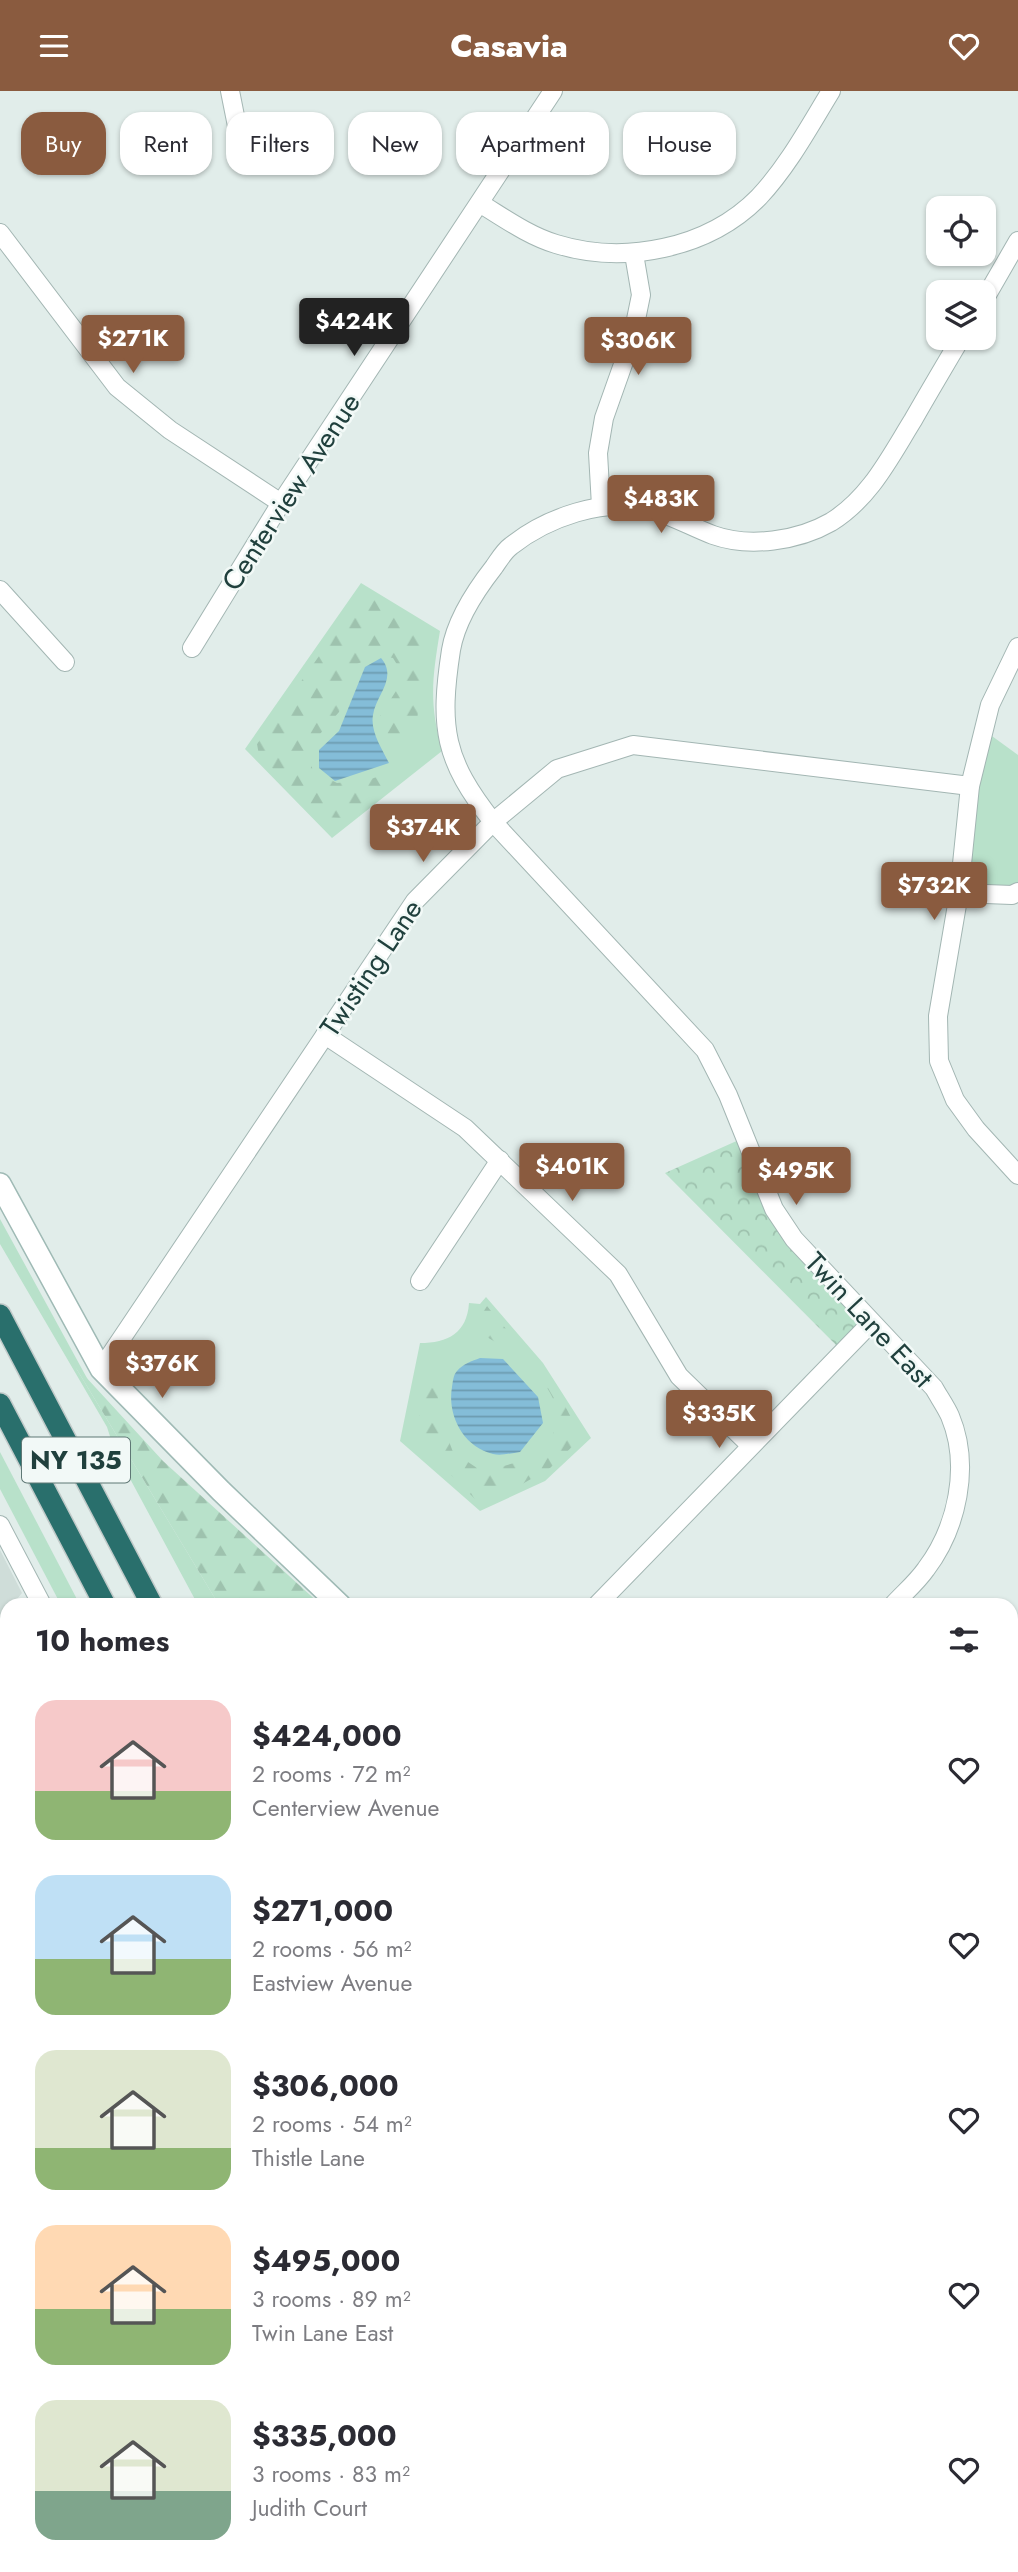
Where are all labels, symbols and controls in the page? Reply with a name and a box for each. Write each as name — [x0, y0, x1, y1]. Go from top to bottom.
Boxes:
text: Casavia — [450, 23, 568, 69]
icon: menu — [35, 27, 73, 65]
icon: heart — [945, 27, 983, 65]
chip: Buy — [21, 112, 106, 175]
chip: Rent — [120, 112, 212, 175]
chip: Filters — [226, 112, 334, 175]
chip: New — [348, 112, 442, 175]
chip: Apartment — [456, 112, 609, 175]
chip: House — [623, 112, 736, 175]
map controls — [926, 196, 996, 350]
button: locate — [926, 196, 996, 266]
button: layers — [926, 280, 996, 350]
pin: $424K — [305, 299, 403, 358]
text: $424K — [315, 304, 393, 338]
pin: $271K — [84, 315, 182, 375]
pin: $306K — [589, 317, 687, 377]
text: $271K — [97, 321, 169, 355]
text: $306K — [600, 323, 676, 357]
street label: Centerview Avenue — [212, 385, 370, 599]
pin: $483K — [612, 475, 710, 535]
text: $483K — [623, 481, 699, 515]
pin: $374K — [374, 805, 472, 864]
text: $374K — [386, 810, 460, 844]
pin: $732K — [885, 863, 983, 922]
text: $732K — [897, 868, 971, 902]
street label: Twisting Lane — [310, 891, 432, 1045]
pin: $401K — [523, 1143, 621, 1203]
pin: $495K — [747, 1147, 845, 1207]
text: $401K — [535, 1149, 609, 1183]
text: $495K — [758, 1153, 834, 1187]
street label: Twin Lane East — [795, 1243, 943, 1397]
pin: $376K — [113, 1341, 211, 1400]
text: $376K — [125, 1346, 199, 1380]
pin: $335K — [670, 1391, 768, 1450]
text: $335K — [682, 1396, 756, 1430]
road number: NY 135 — [22, 1437, 130, 1483]
text: 10 homes — [35, 1619, 169, 1662]
icon: filters — [945, 1621, 983, 1659]
text: $424,000 — [252, 1714, 402, 1757]
icon: home — [91, 1728, 175, 1812]
icon: heart — [945, 1751, 983, 1789]
text: 2 rooms · 72 m² — [252, 1757, 411, 1791]
text: Centerview Avenue — [252, 1791, 439, 1825]
text: $271,000 — [252, 1889, 393, 1932]
icon: home — [91, 1903, 175, 1987]
icon: heart — [945, 1926, 983, 1964]
text: 2 rooms · 56 m² — [252, 1932, 412, 1966]
text: Eastview Avenue — [252, 1966, 412, 2000]
text: $306,000 — [252, 2064, 399, 2107]
icon: home — [91, 2078, 175, 2162]
icon: heart — [945, 2101, 983, 2139]
text: 2 rooms · 54 m² — [252, 2107, 412, 2141]
text: Thistle Lane — [252, 2141, 365, 2175]
text: $495,000 — [252, 2239, 400, 2282]
icon: home — [91, 2253, 175, 2337]
icon: heart — [945, 2276, 983, 2314]
text: 3 rooms · 89 m² — [252, 2282, 411, 2316]
text: Twin Lane East — [252, 2316, 393, 2350]
text: $335,000 — [252, 2414, 397, 2457]
icon: home — [91, 2428, 175, 2512]
icon: heart — [945, 2451, 983, 2489]
text: 3 rooms · 83 m² — [252, 2457, 410, 2491]
text: Judith Court — [252, 2491, 367, 2525]

